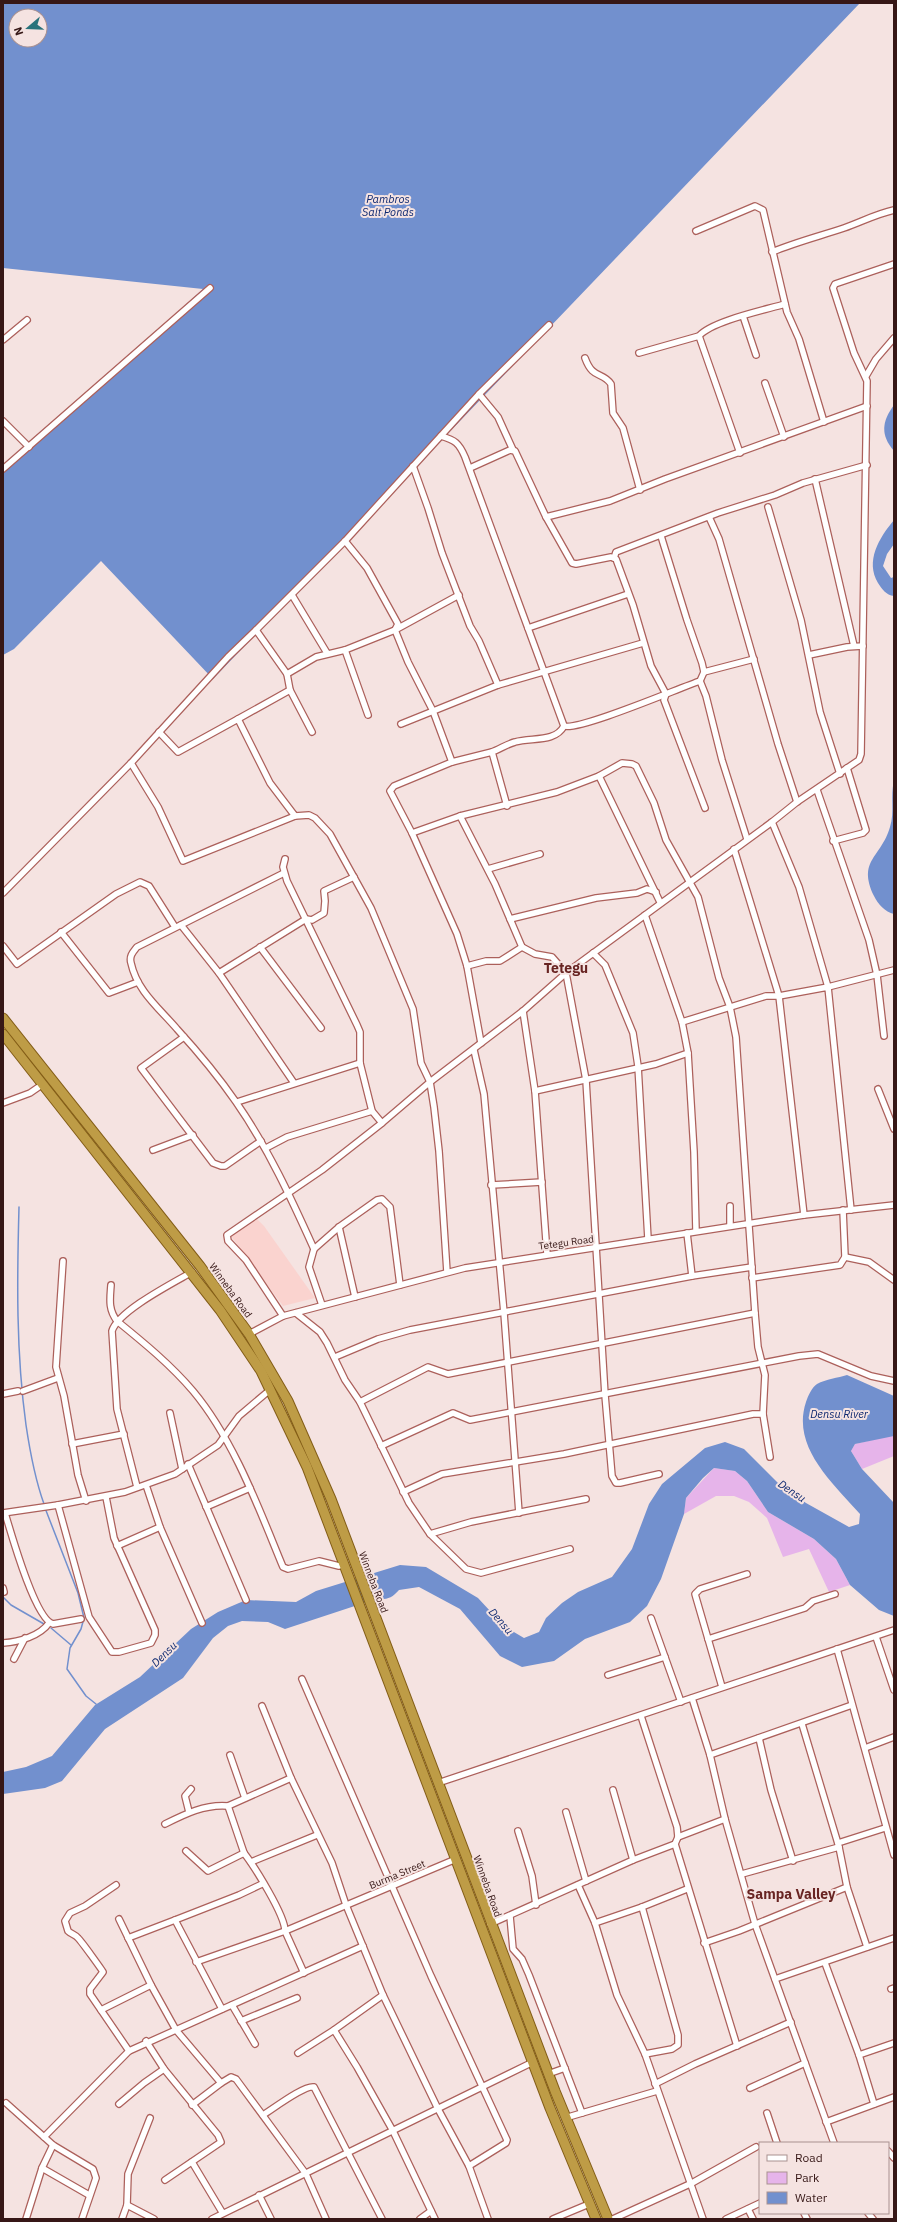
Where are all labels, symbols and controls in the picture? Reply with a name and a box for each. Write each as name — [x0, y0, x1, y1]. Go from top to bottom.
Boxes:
north arrow — [8, 8, 48, 48]
text: N — [11, 25, 26, 37]
water label: Pambros Salt Ponds — [362, 192, 414, 219]
district label: Tetegu — [544, 959, 588, 977]
street label: Tetegu Road — [538, 1232, 595, 1253]
street label: Winneba Road — [206, 1260, 255, 1320]
water label: Densu River — [810, 1407, 869, 1421]
water label: Densu — [775, 1477, 809, 1505]
street label: Winneba Road — [356, 1550, 391, 1615]
water label: Densu — [486, 1605, 516, 1637]
water label: Densu — [148, 1638, 180, 1670]
street label: Winneba Road — [470, 1854, 505, 1919]
street label: Burma Street — [367, 1857, 428, 1892]
district label: Sampa Valley — [746, 1885, 836, 1903]
legend — [759, 2142, 889, 2214]
text: Road — [795, 2150, 823, 2165]
text: Park — [795, 2170, 820, 2185]
text: Water — [795, 2190, 828, 2205]

